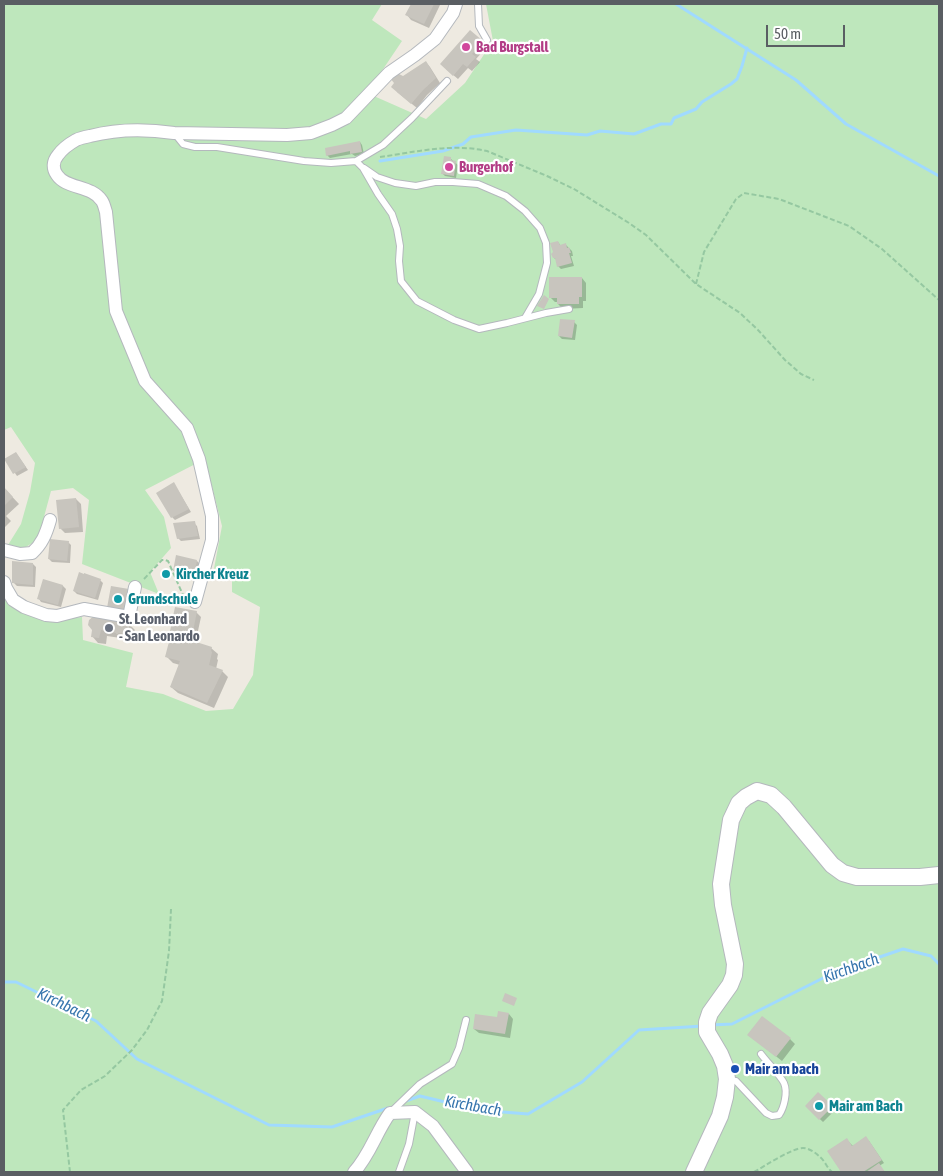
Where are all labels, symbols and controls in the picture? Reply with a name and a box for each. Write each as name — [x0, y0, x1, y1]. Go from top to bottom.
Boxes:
scale bar — [768, 15, 847, 47]
text: 50 m — [774, 25, 801, 42]
place label: Bad Burgstall — [476, 38, 549, 56]
marker: Bad Burgstall — [460, 41, 472, 53]
place label: Burgerhof — [459, 158, 513, 176]
marker: Burgerhof — [443, 161, 455, 173]
place label: Kircher Kreuz — [176, 565, 249, 583]
marker: Kircher Kreuz — [160, 568, 172, 580]
place label: Grundschule — [128, 590, 198, 608]
marker: Grundschule — [112, 593, 124, 605]
place label: St. Leonhard - San Leonardo — [119, 610, 200, 645]
marker: St. Leonhard - San Leonardo — [103, 622, 115, 634]
water label: Kirchbach — [821, 949, 881, 987]
water label: Kirchbach — [34, 984, 94, 1026]
place label: Mair am bach — [745, 1060, 819, 1078]
marker: Mair am bach — [729, 1063, 741, 1075]
water label: Kirchbach — [443, 1092, 503, 1120]
place label: Mair am Bach — [829, 1097, 903, 1115]
marker: Mair am Bach — [813, 1100, 825, 1112]

